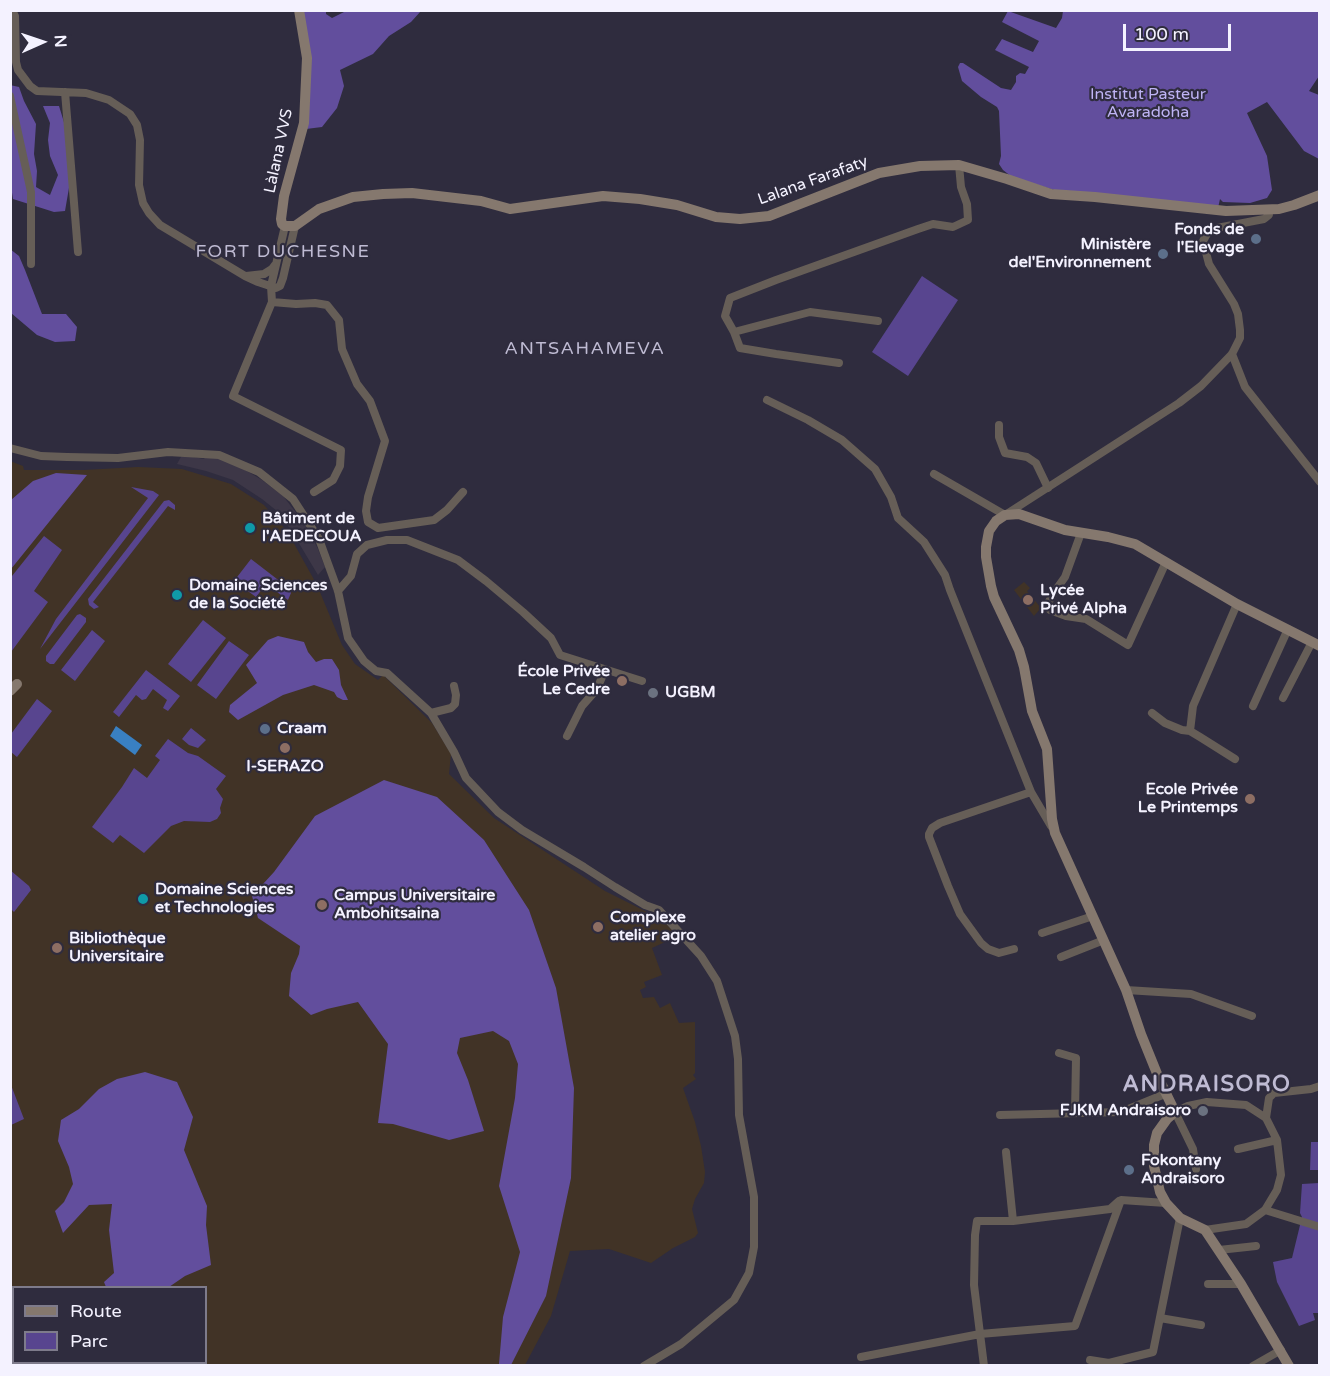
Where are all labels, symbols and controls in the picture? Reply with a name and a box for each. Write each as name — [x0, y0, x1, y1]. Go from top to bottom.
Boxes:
north arrow — [12, 12, 72, 72]
scale bar — [1126, 12, 1234, 50]
text: 100 m — [1134, 23, 1189, 45]
text: N — [50, 34, 70, 48]
park label: Institut Pasteur Avaradoha — [1090, 85, 1206, 123]
street label: Làlana VVS — [261, 107, 297, 195]
street label: Lalana Farafaty — [755, 152, 871, 210]
place label: Fonds de l'Elevage — [1174, 220, 1244, 258]
marker: Fonds de l'Elevage — [1249, 232, 1263, 246]
place label: Ministère del'Environnement — [1009, 235, 1151, 273]
district label: FORT DUCHESNE — [196, 241, 370, 263]
marker: Ministère del'Environnement — [1156, 247, 1170, 261]
district label: ANTSAHAMEVA — [505, 338, 665, 360]
place label: Bâtiment de l'AEDECOUA — [262, 509, 361, 547]
marker: Bâtiment de l'AEDECOUA — [243, 521, 257, 535]
place label: Domaine Sciences de la Société — [189, 576, 327, 614]
place label: Lycée Privé Alpha — [1040, 581, 1127, 619]
marker: Domaine Sciences de la Société — [170, 588, 184, 602]
marker: Lycée Privé Alpha — [1021, 593, 1035, 607]
place label: École Privée Le Cedre — [517, 662, 610, 700]
marker: École Privée Le Cedre — [615, 674, 629, 688]
place label: UGBM — [665, 683, 716, 703]
marker: UGBM — [646, 686, 660, 700]
place label: Craam — [277, 719, 327, 739]
marker: Craam — [258, 722, 272, 736]
marker: I-SERAZO — [278, 741, 292, 755]
place label: I-SERAZO — [246, 757, 324, 777]
place label: Ecole Privée Le Printemps — [1138, 780, 1238, 818]
marker: Ecole Privée Le Printemps — [1243, 792, 1257, 806]
place label: Domaine Sciences et Technologies — [155, 880, 293, 918]
place label: Campus Universitaire Ambohitsaina — [334, 886, 495, 924]
marker: Domaine Sciences et Technologies — [136, 892, 150, 906]
marker: Campus Universitaire Ambohitsaina — [315, 898, 329, 912]
place label: Complexe atelier agro — [610, 908, 696, 946]
marker: Complexe atelier agro — [591, 920, 605, 934]
place label: Bibliothèque Universitaire — [69, 929, 165, 967]
marker: Bibliothèque Universitaire — [50, 941, 64, 955]
district label: ANDRAISORO — [1123, 1072, 1291, 1098]
place label: FJKM Andraisoro — [1060, 1101, 1191, 1121]
marker: FJKM Andraisoro — [1196, 1104, 1210, 1118]
place label: Fokontany Andraisoro — [1141, 1151, 1225, 1189]
marker: Fokontany Andraisoro — [1122, 1163, 1136, 1177]
legend — [12, 1286, 207, 1364]
text: Route — [70, 1300, 122, 1322]
text: Parc — [70, 1330, 108, 1352]

